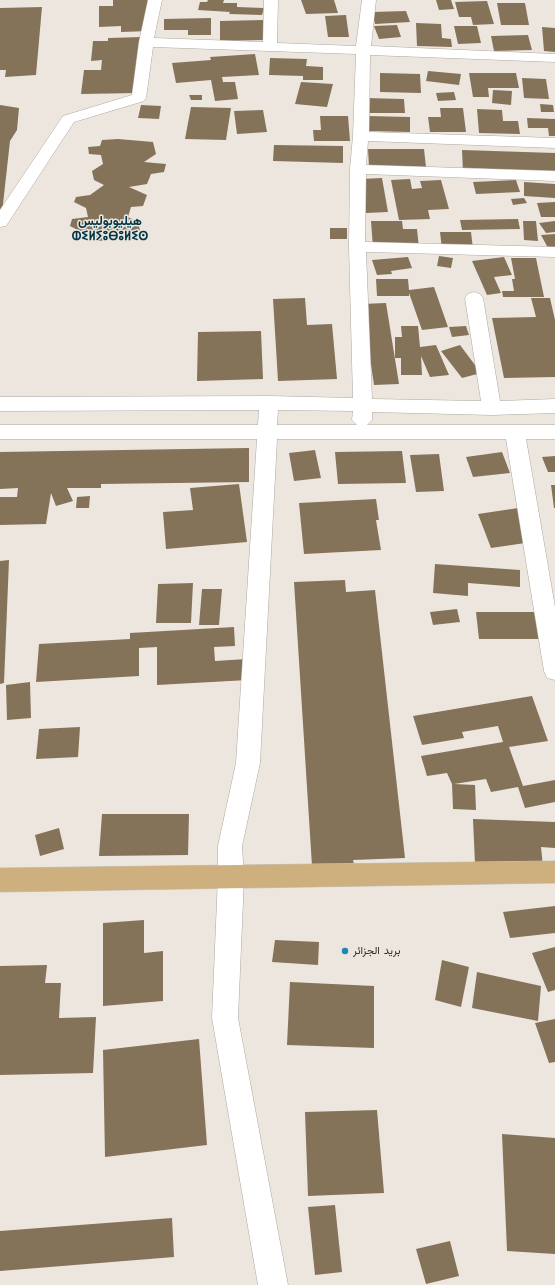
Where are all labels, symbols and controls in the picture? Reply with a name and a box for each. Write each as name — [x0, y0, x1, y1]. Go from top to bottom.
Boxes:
district label: ھيليوبوليس ⵀⵉⵍⵢⵓⴱⵓⵍⵉⵙ — [72, 213, 148, 244]
place label: بريد الجزائر — [353, 944, 400, 958]
marker: بريد الجزائر — [340, 946, 350, 956]

